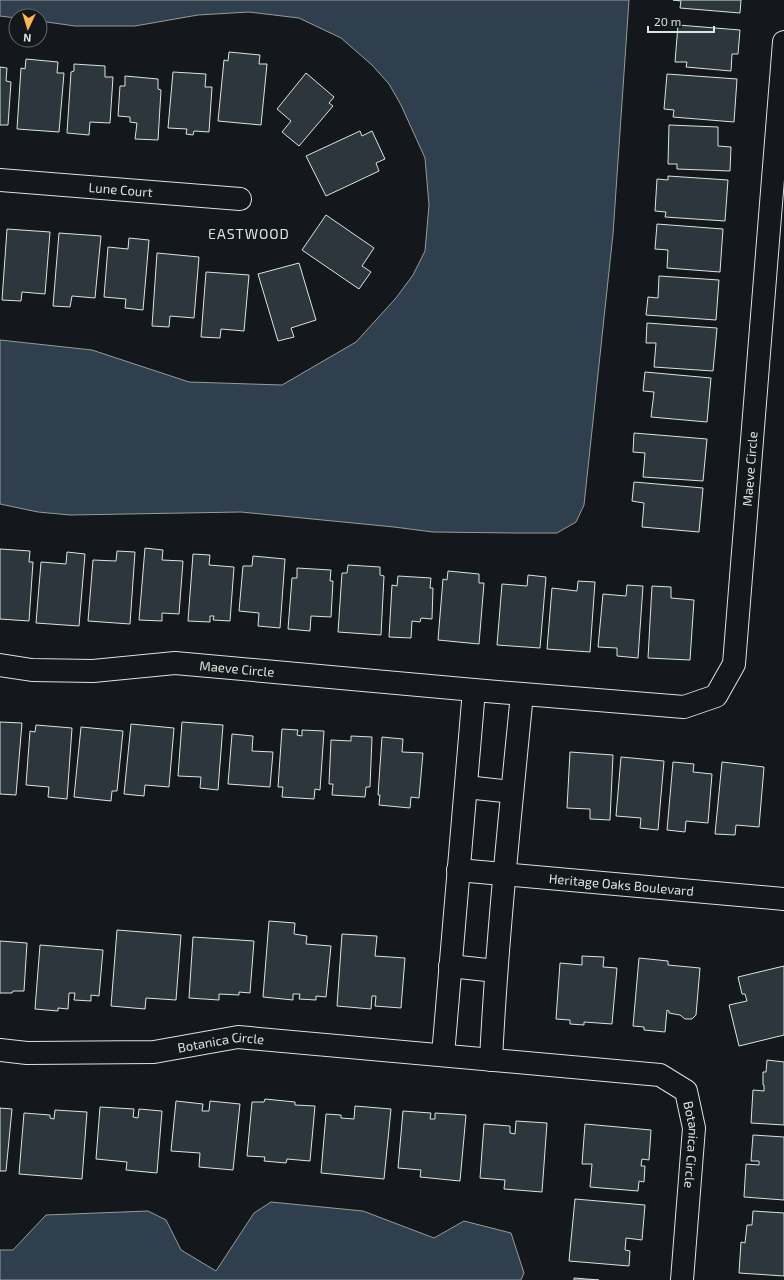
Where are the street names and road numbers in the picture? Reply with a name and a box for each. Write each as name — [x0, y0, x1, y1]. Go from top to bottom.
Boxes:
street label: Lune Court — [88, 179, 153, 200]
street label: Maeve Circle — [739, 431, 761, 507]
street label: Maeve Circle — [199, 657, 275, 680]
street label: Heritage Oaks Boulevard — [548, 870, 695, 899]
street label: Botanica Circle — [176, 1029, 265, 1056]
street label: Botanica Circle — [680, 1100, 702, 1189]

